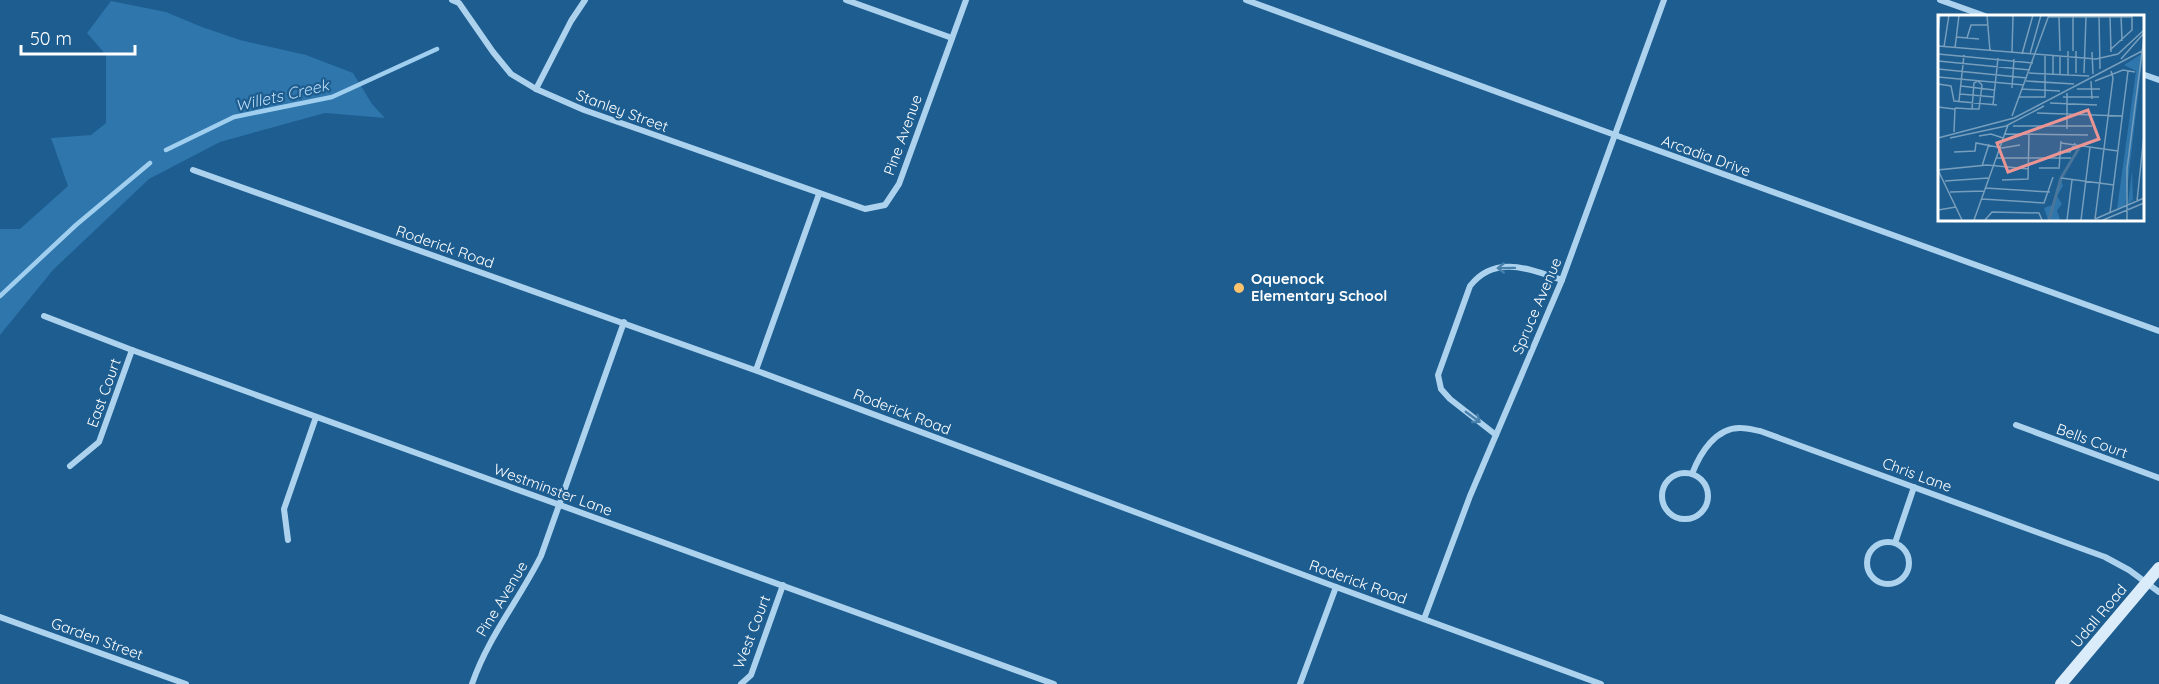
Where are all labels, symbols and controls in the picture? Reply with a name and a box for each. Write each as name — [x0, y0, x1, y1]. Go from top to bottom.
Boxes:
inset map — [1938, 15, 2144, 220]
scale bar — [21, 18, 135, 56]
text: 50 m — [30, 27, 72, 50]
water label: Willets Creek — [233, 74, 332, 116]
street label: Stanley Street — [574, 85, 671, 136]
street label: Pine Avenue — [879, 92, 926, 178]
street label: Arcadia Drive — [1659, 131, 1753, 180]
street label: Roderick Road — [394, 221, 497, 272]
street label: Spruce Avenue — [1508, 254, 1566, 357]
one-way arrow — [1496, 262, 1516, 273]
place label: Oquenock Elementary School — [1251, 269, 1387, 305]
marker: Oquenock Elementary School — [1232, 281, 1246, 295]
street label: East Court — [82, 356, 125, 430]
street label: Roderick Road — [851, 384, 954, 439]
one-way arrow — [1465, 411, 1481, 424]
street label: Bells Court — [2054, 419, 2130, 462]
street label: Chris Lane — [1880, 453, 1955, 496]
street label: Westminster Lane — [491, 459, 615, 520]
street label: Roderick Road — [1307, 555, 1410, 608]
street label: Pine Avenue — [472, 558, 532, 640]
street label: Udall Road — [2067, 580, 2131, 651]
street label: West Court — [729, 592, 774, 671]
street label: Garden Street — [49, 613, 146, 664]

